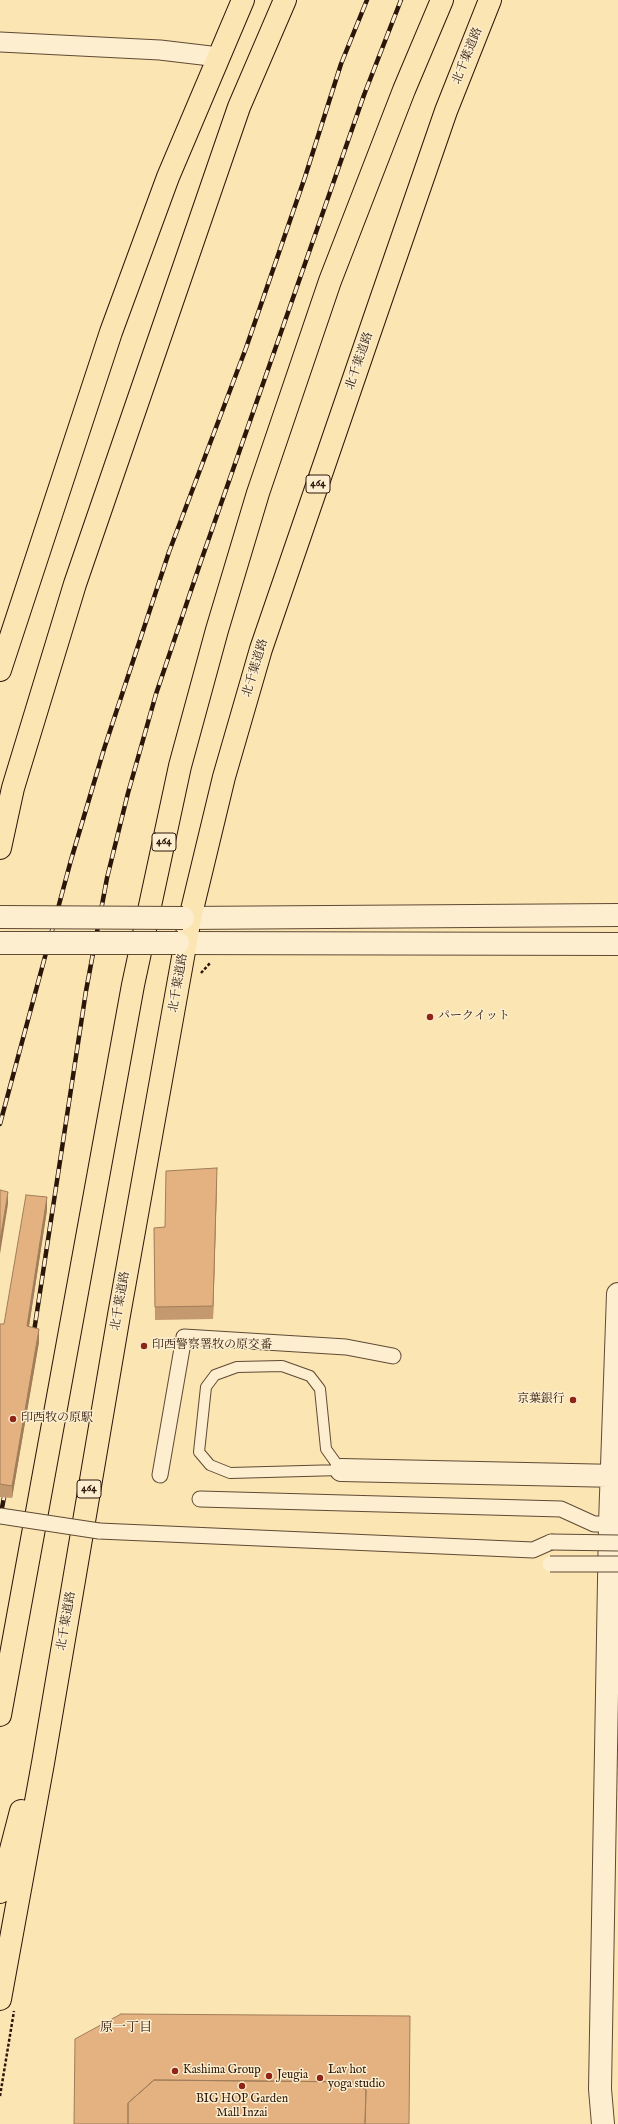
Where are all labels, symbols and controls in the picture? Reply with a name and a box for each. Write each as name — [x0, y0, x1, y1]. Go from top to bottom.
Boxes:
street label: 北千葉道路 — [450, 25, 486, 87]
street label: 北千葉道路 — [343, 330, 377, 392]
road number: 464 — [306, 475, 330, 493]
street label: 北千葉道路 — [240, 637, 272, 699]
road number: 464 — [152, 833, 176, 851]
street label: 北千葉道路 — [167, 952, 191, 1014]
place label: パークイット — [438, 1010, 510, 1024]
marker: パークイット — [425, 1012, 435, 1022]
street label: 北千葉道路 — [109, 1270, 133, 1332]
place label: 印西警察署牧の原交番 — [152, 1339, 272, 1353]
marker: 印西警察署牧の原交番 — [139, 1341, 149, 1351]
place label: 京葉銀行 — [517, 1393, 565, 1407]
marker: 京葉銀行 — [568, 1395, 578, 1405]
place label: 印西牧の原駅 — [21, 1412, 93, 1426]
marker: 印西牧の原駅 — [8, 1414, 18, 1424]
road number: 464 — [77, 1480, 101, 1498]
street label: 北千葉道路 — [55, 1590, 79, 1652]
district label: 原一丁目 — [100, 2020, 152, 2036]
place label: Kashima Group — [183, 2064, 261, 2078]
place label: Lav hot yoga studio — [328, 2064, 385, 2092]
marker: Kashima Group — [170, 2066, 180, 2076]
place label: Jeugia — [277, 2069, 308, 2083]
marker: Jeugia — [264, 2071, 274, 2081]
marker: Lav hot yoga studio — [315, 2073, 325, 2083]
marker: BIG HOP Garden Mall Inzai — [237, 2081, 247, 2091]
place label: BIG HOP Garden Mall Inzai — [196, 2093, 288, 2121]

